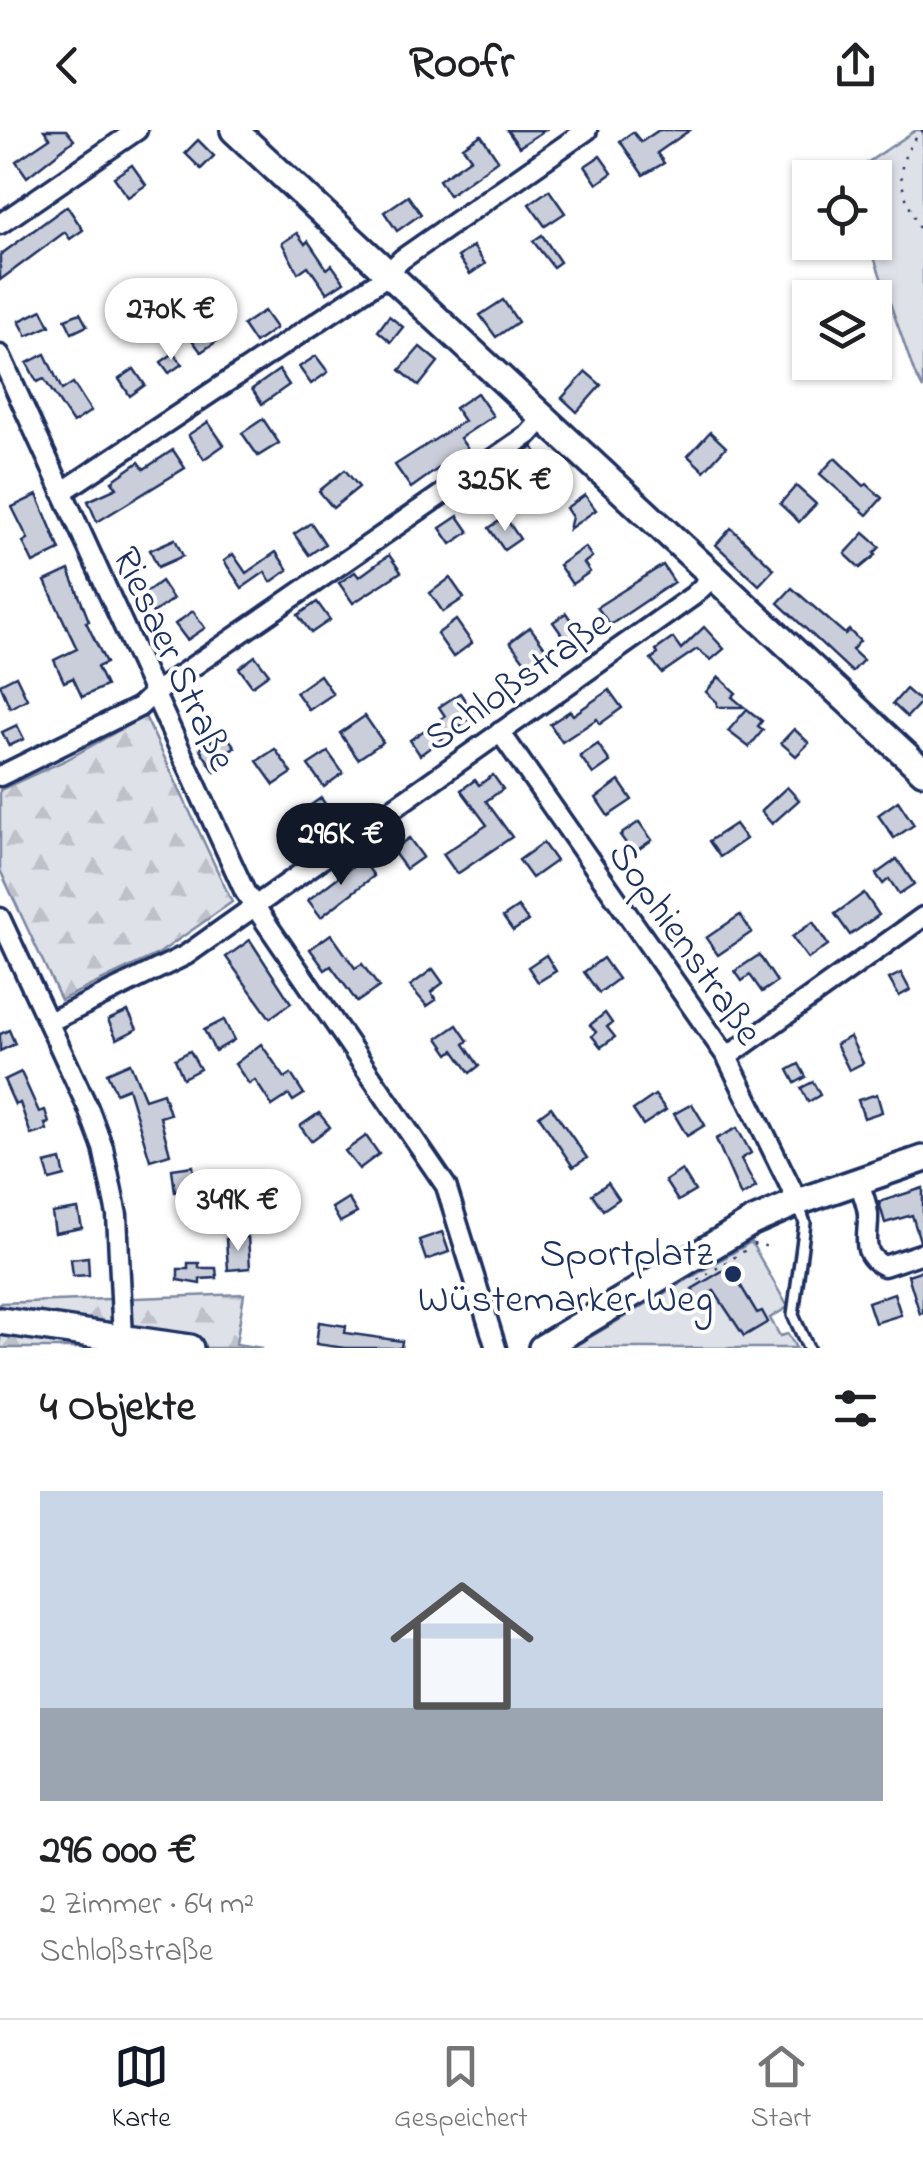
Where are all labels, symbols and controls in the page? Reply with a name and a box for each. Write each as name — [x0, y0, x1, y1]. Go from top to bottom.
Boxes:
text: Roofr — [409, 32, 514, 98]
icon: back — [40, 38, 95, 93]
icon: share — [828, 38, 883, 93]
map controls — [792, 160, 892, 380]
button: locate — [792, 160, 892, 260]
pin: 270K € — [90, 278, 252, 363]
button: layers — [792, 280, 892, 380]
text: 270K € — [127, 287, 215, 334]
pin: 325K € — [424, 449, 586, 534]
text: 325K € — [458, 458, 552, 505]
street label: Riesaer Straße — [94, 538, 250, 782]
street label: Schloßstraße — [413, 596, 624, 769]
pin: 296K € — [260, 803, 422, 888]
text: 296K € — [298, 812, 384, 859]
street label: Sophienstraße — [591, 830, 776, 1059]
pin: 349K € — [157, 1169, 319, 1254]
text: 349K € — [197, 1178, 279, 1225]
place label: Sportplatz Wüstemarker Weg — [418, 1226, 713, 1331]
marker: Sportplatz Wüstemarker Weg — [722, 1263, 744, 1285]
text: 4 Objekte — [40, 1378, 195, 1439]
icon: filters — [828, 1381, 883, 1436]
icon: home — [372, 1556, 552, 1736]
text: 296 000 € — [40, 1821, 197, 1882]
text: 2 Zimmer · 64 m² — [40, 1882, 254, 1929]
text: Schloßstraße — [40, 1929, 213, 1976]
tab: Karte — [112, 2039, 171, 2140]
tab: Gespeichert — [394, 2039, 528, 2140]
tab: Start — [751, 2039, 811, 2140]

